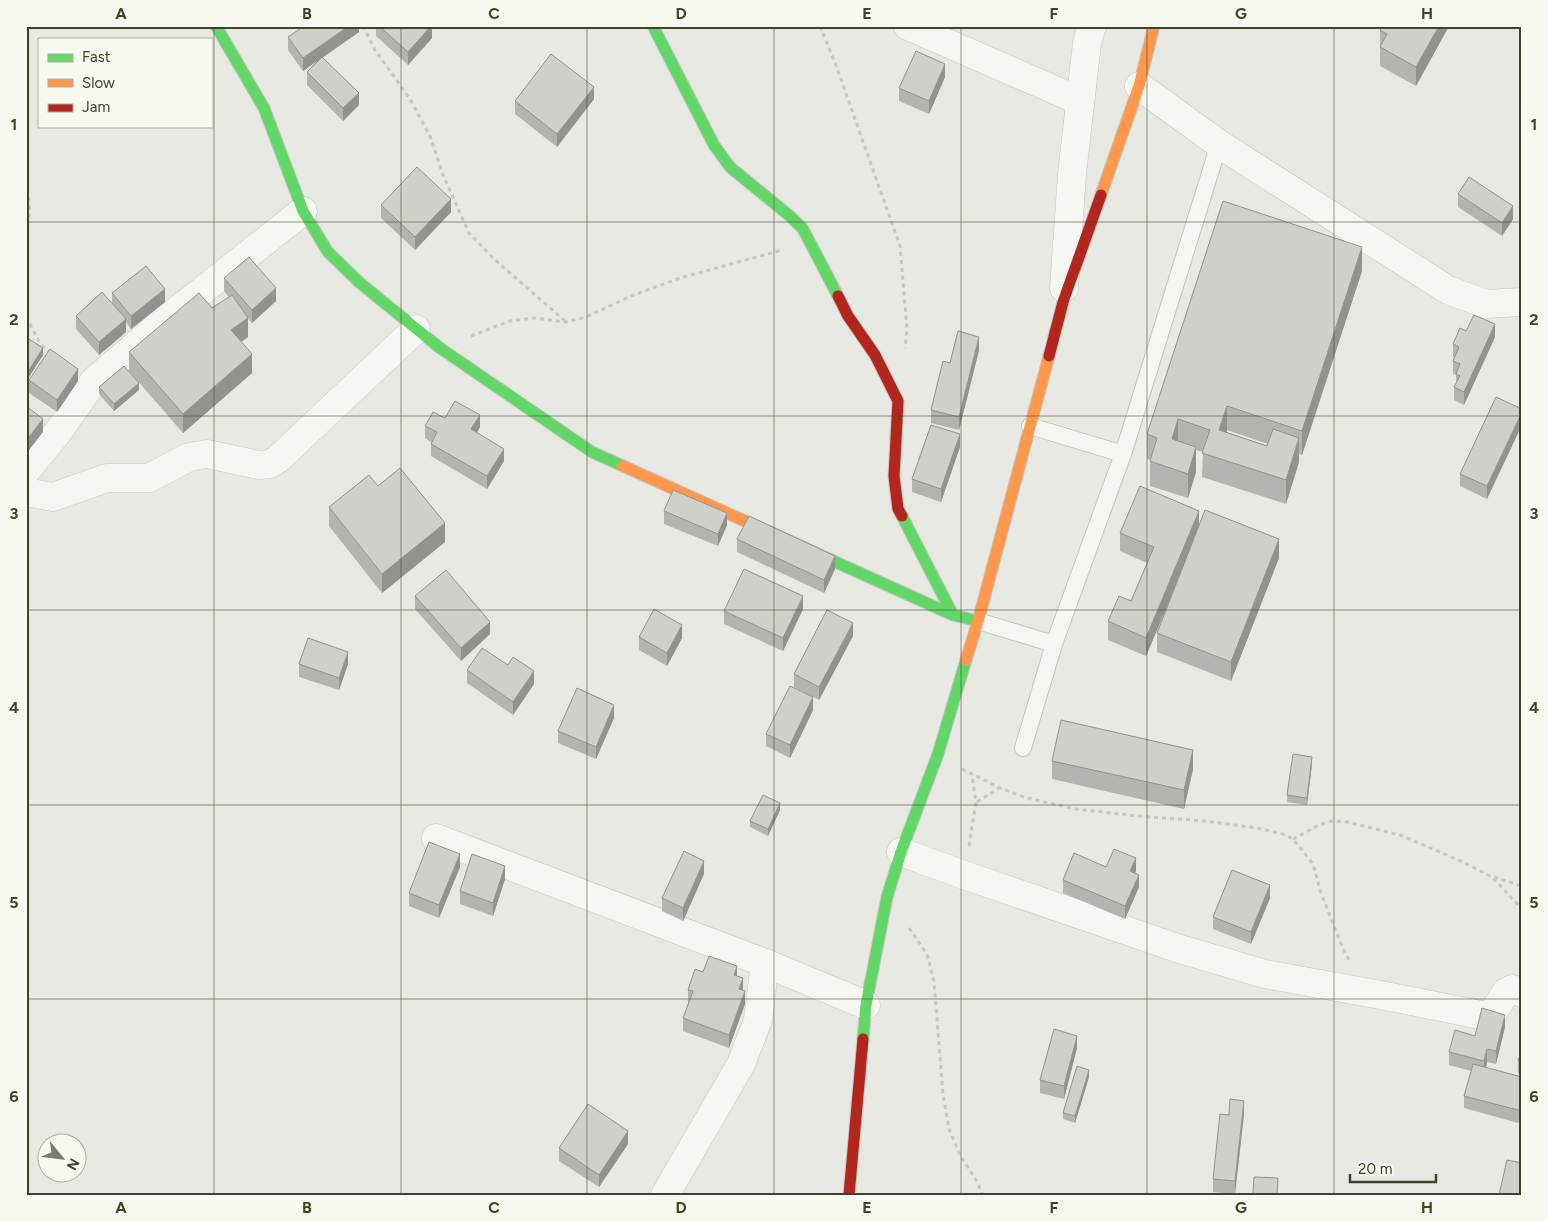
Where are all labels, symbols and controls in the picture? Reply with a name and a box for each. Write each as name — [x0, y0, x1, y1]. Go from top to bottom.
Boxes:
text: A — [115, 4, 127, 23]
text: B — [302, 4, 312, 23]
text: C — [488, 4, 500, 23]
text: D — [675, 4, 687, 23]
text: E — [862, 4, 872, 23]
text: F — [1050, 4, 1059, 23]
text: G — [1235, 4, 1247, 23]
text: H — [1421, 4, 1433, 23]
legend — [38, 38, 212, 128]
text: Fast — [82, 48, 111, 66]
text: Slow — [82, 74, 115, 92]
text: Jam — [82, 98, 110, 116]
text: 1 — [11, 115, 17, 134]
text: 1 — [1531, 115, 1537, 134]
text: 2 — [9, 310, 19, 329]
text: 2 — [1529, 310, 1539, 329]
text: 3 — [10, 504, 19, 523]
text: 3 — [1530, 504, 1539, 523]
text: 4 — [9, 698, 19, 717]
text: 4 — [1529, 698, 1539, 717]
text: 5 — [9, 893, 19, 912]
text: 5 — [1529, 893, 1539, 912]
text: 6 — [9, 1087, 19, 1106]
text: 6 — [1529, 1087, 1539, 1106]
north arrow — [38, 1134, 88, 1184]
scale bar — [1350, 1151, 1437, 1183]
text: N — [63, 1155, 83, 1173]
text: 20 m — [1358, 1160, 1392, 1178]
text: A — [115, 1198, 127, 1217]
text: B — [302, 1198, 312, 1217]
text: C — [488, 1198, 500, 1217]
text: D — [675, 1198, 687, 1217]
text: E — [862, 1198, 872, 1217]
text: F — [1050, 1198, 1059, 1217]
text: G — [1235, 1198, 1247, 1217]
text: H — [1421, 1198, 1433, 1217]

